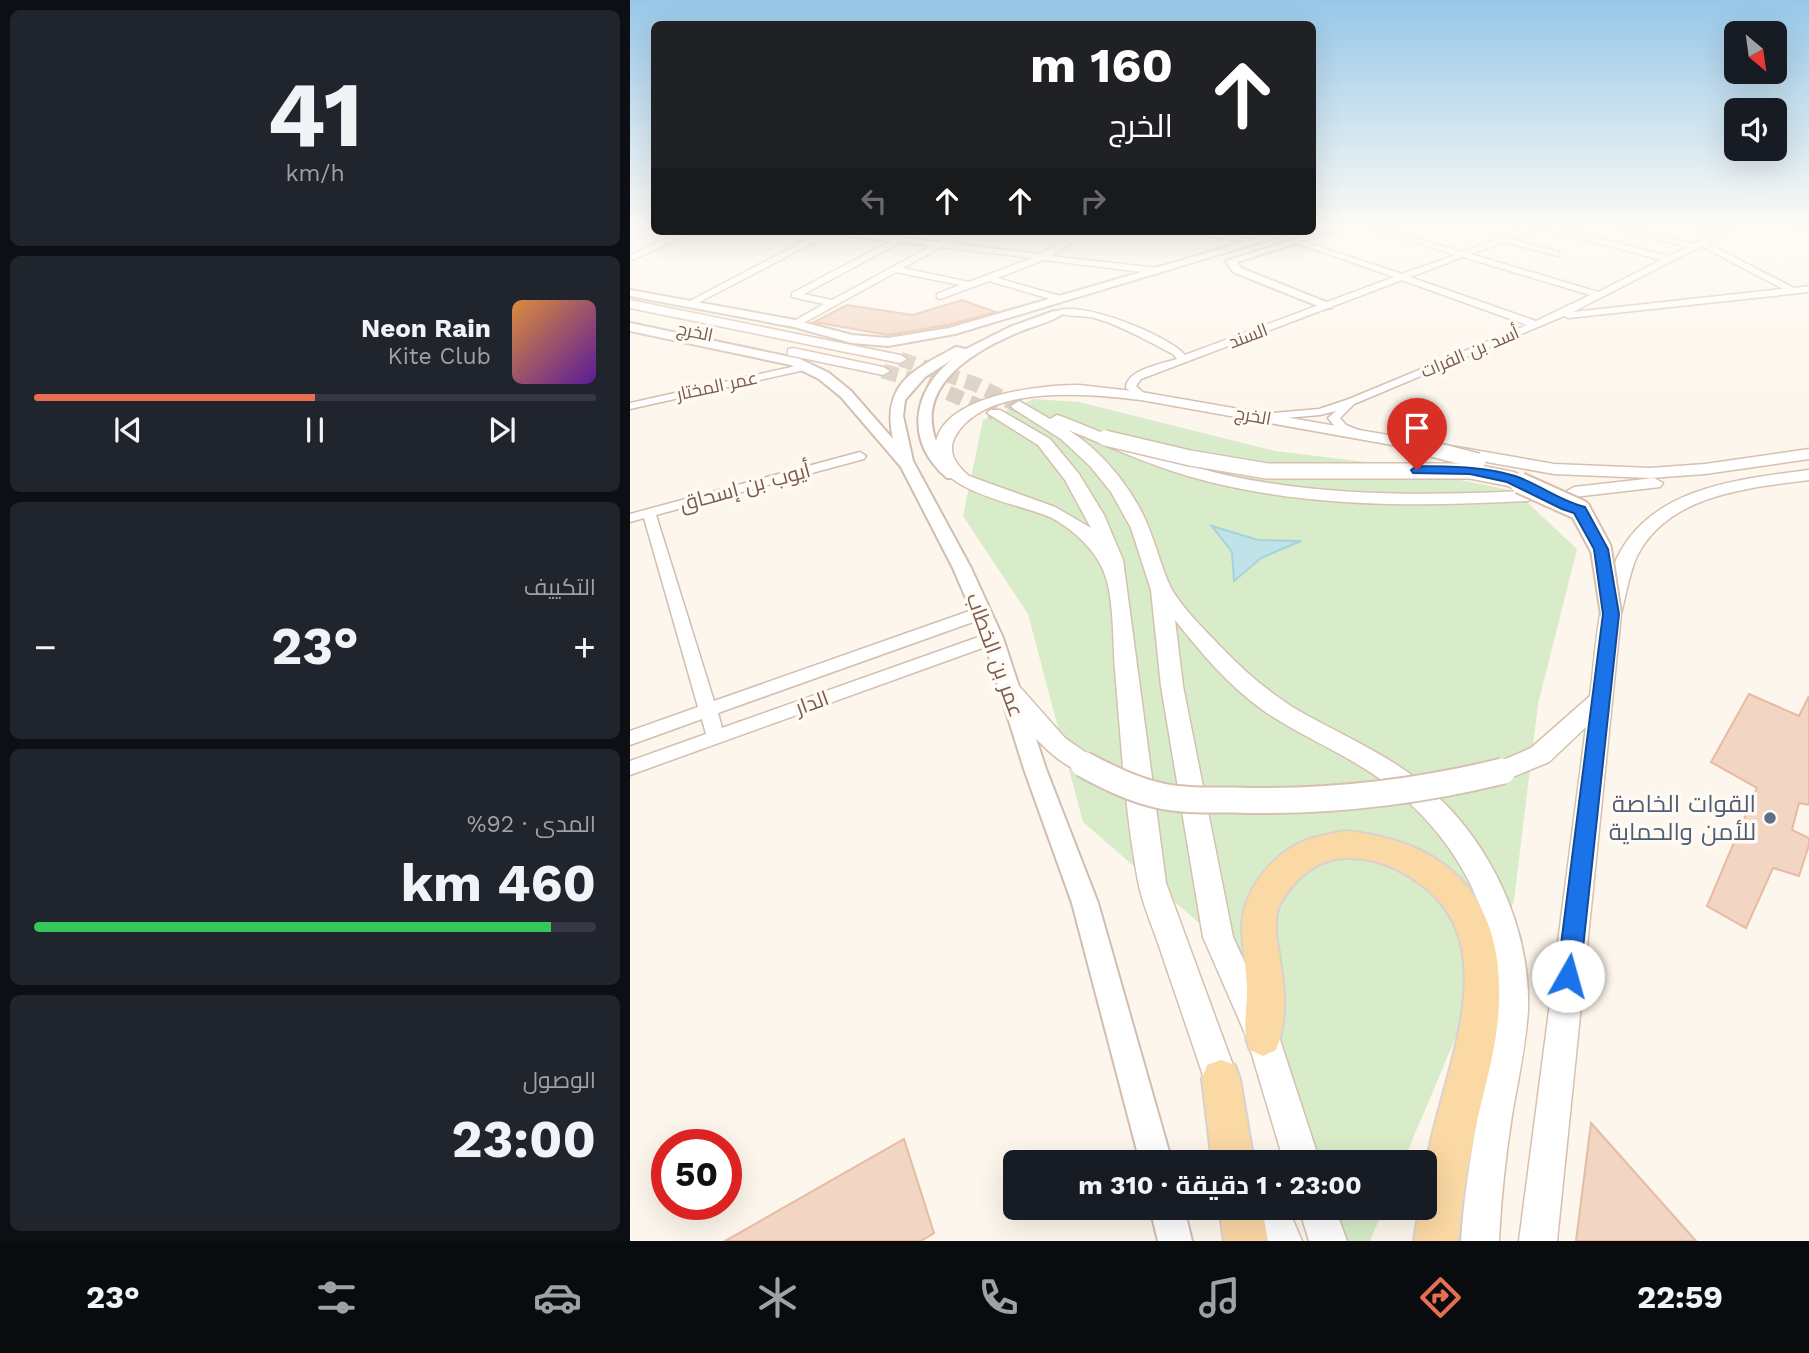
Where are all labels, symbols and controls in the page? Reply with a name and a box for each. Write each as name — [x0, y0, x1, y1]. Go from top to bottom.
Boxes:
north arrow — [1724, 21, 1787, 84]
map controls — [1724, 21, 1787, 161]
text: 160 m — [1030, 36, 1173, 94]
icon: ahead — [1197, 49, 1288, 140]
text: 41 — [267, 61, 363, 168]
button: sound — [1724, 98, 1787, 161]
text: الخرج — [1108, 107, 1173, 145]
text: km/h — [285, 160, 345, 187]
icon: left — [855, 182, 893, 220]
icon: ahead — [928, 182, 966, 220]
icon: ahead — [1001, 182, 1039, 220]
icon: right — [1074, 182, 1112, 220]
text: Neon Rain — [361, 313, 491, 343]
street label: الخرج — [675, 317, 715, 348]
street label: السند — [1225, 319, 1270, 353]
street label: أسد بن الفرات — [1417, 321, 1523, 383]
text: Kite Club — [388, 343, 491, 370]
street label: عمر المختار — [673, 367, 760, 406]
pin — [1387, 398, 1447, 470]
street label: الخرج — [1233, 402, 1273, 431]
icon: arrive — [1398, 409, 1436, 447]
icon: previous — [109, 411, 147, 449]
icon: pause — [296, 411, 334, 449]
icon: next — [483, 411, 521, 449]
street label: أيوب بن إسحاق — [677, 457, 813, 517]
text: التكييف — [524, 574, 596, 601]
street label: عمر بن الخطاب — [961, 589, 1029, 721]
text: 23° — [271, 616, 359, 677]
text: − — [34, 625, 57, 669]
text: + — [573, 625, 596, 669]
street label: الدار — [791, 685, 832, 720]
place label: القوات الخاصة للأمن والحماية — [1609, 790, 1756, 846]
marker: القوات الخاصة للأمن والحماية — [1762, 810, 1778, 826]
text: المدى · 92% — [467, 811, 596, 838]
text: 460 km — [401, 853, 596, 914]
position arrow — [1531, 939, 1605, 1013]
text: الوصول — [523, 1067, 596, 1094]
text: 23:00 — [451, 1109, 596, 1170]
speed limit sign: 50 — [651, 1129, 742, 1220]
text: 23:00 · 1 دقيقة · 310 m — [1078, 1170, 1362, 1200]
icon: filters — [312, 1273, 361, 1322]
icon: car — [533, 1273, 582, 1322]
icon: climate — [753, 1273, 802, 1322]
icon: phone — [974, 1273, 1023, 1322]
icon: music — [1195, 1273, 1244, 1322]
icon: directions — [1416, 1273, 1465, 1322]
text: 23° — [86, 1278, 140, 1316]
text: 22:59 — [1637, 1278, 1723, 1316]

